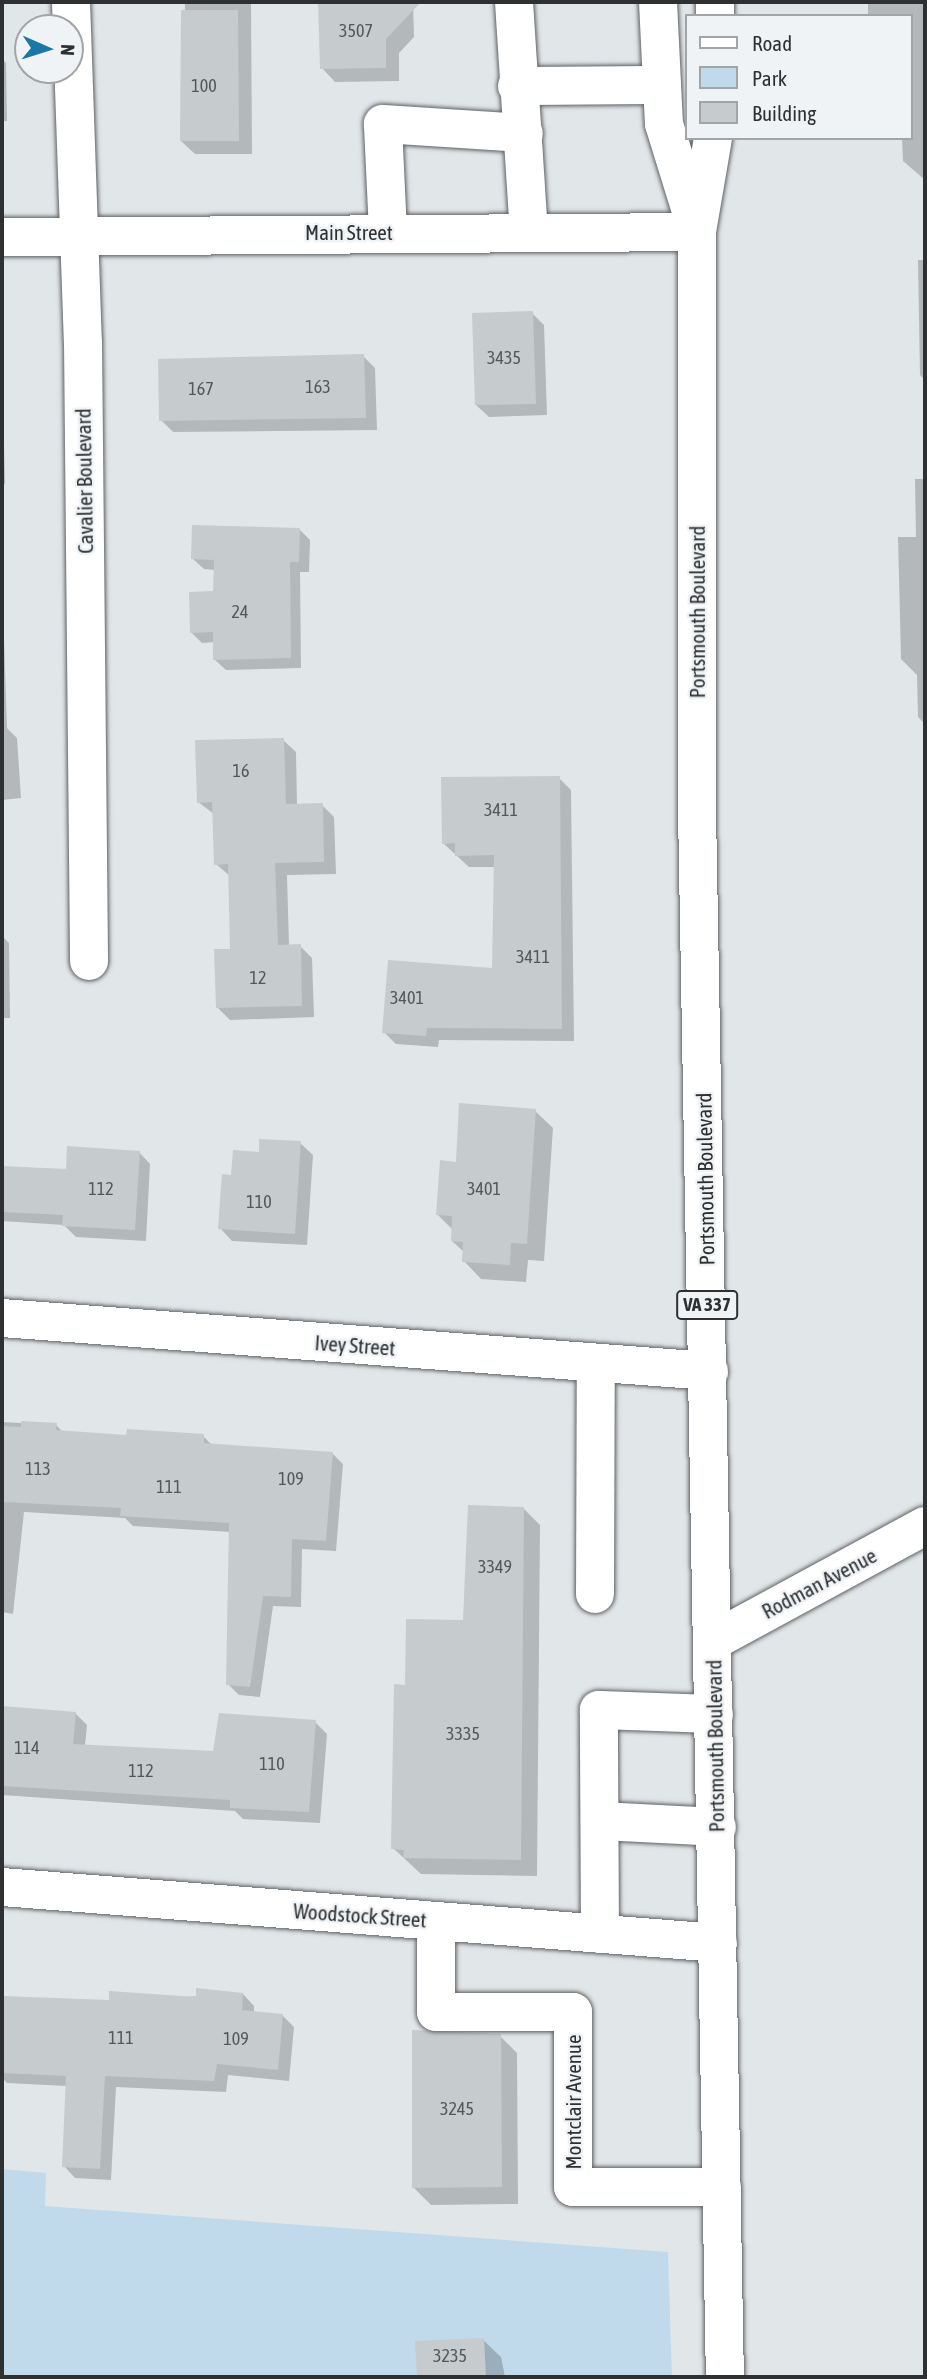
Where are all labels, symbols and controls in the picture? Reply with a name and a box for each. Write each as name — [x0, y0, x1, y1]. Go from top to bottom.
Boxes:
north arrow — [14, 14, 84, 84]
legend — [685, 14, 913, 140]
house number: 3507 — [339, 20, 373, 42]
text: Road — [752, 31, 792, 55]
text: N — [57, 44, 79, 56]
text: Park — [752, 66, 787, 90]
house number: 100 — [191, 75, 217, 97]
text: Building — [752, 101, 816, 125]
street label: Main Street — [305, 219, 393, 245]
house number: 3435 — [487, 347, 521, 369]
house number: 163 — [305, 376, 331, 398]
house number: 167 — [188, 378, 214, 400]
street label: Cavalier Boulevard — [70, 408, 98, 554]
street label: Portsmouth Boulevard — [684, 526, 710, 698]
house number: 24 — [232, 601, 248, 623]
house number: 16 — [233, 760, 249, 782]
house number: 3411 — [484, 799, 518, 821]
house number: 3411 — [516, 946, 550, 968]
house number: 12 — [250, 967, 266, 989]
house number: 3401 — [390, 987, 424, 1009]
street label: Portsmouth Boulevard — [691, 1092, 719, 1266]
house number: 112 — [88, 1178, 114, 1200]
house number: 3401 — [467, 1178, 501, 1200]
house number: 110 — [246, 1191, 272, 1213]
road number: VA 337 — [676, 1289, 738, 1320]
street label: Ivey Street — [314, 1330, 396, 1360]
house number: 113 — [25, 1458, 51, 1480]
house number: 109 — [278, 1468, 304, 1490]
house number: 111 — [156, 1476, 182, 1498]
street label: Rodman Avenue — [757, 1542, 881, 1624]
house number: 3349 — [478, 1556, 512, 1578]
street label: Portsmouth Boulevard — [701, 1659, 729, 1833]
house number: 3335 — [446, 1723, 480, 1745]
house number: 114 — [14, 1737, 40, 1759]
house number: 110 — [259, 1753, 285, 1775]
house number: 112 — [128, 1760, 154, 1782]
street label: Woodstock Street — [293, 1898, 427, 1932]
house number: 111 — [108, 2027, 134, 2049]
house number: 109 — [223, 2028, 249, 2050]
street label: Montclair Avenue — [560, 2034, 586, 2170]
house number: 3245 — [440, 2098, 474, 2120]
house number: 3235 — [433, 2345, 467, 2367]

